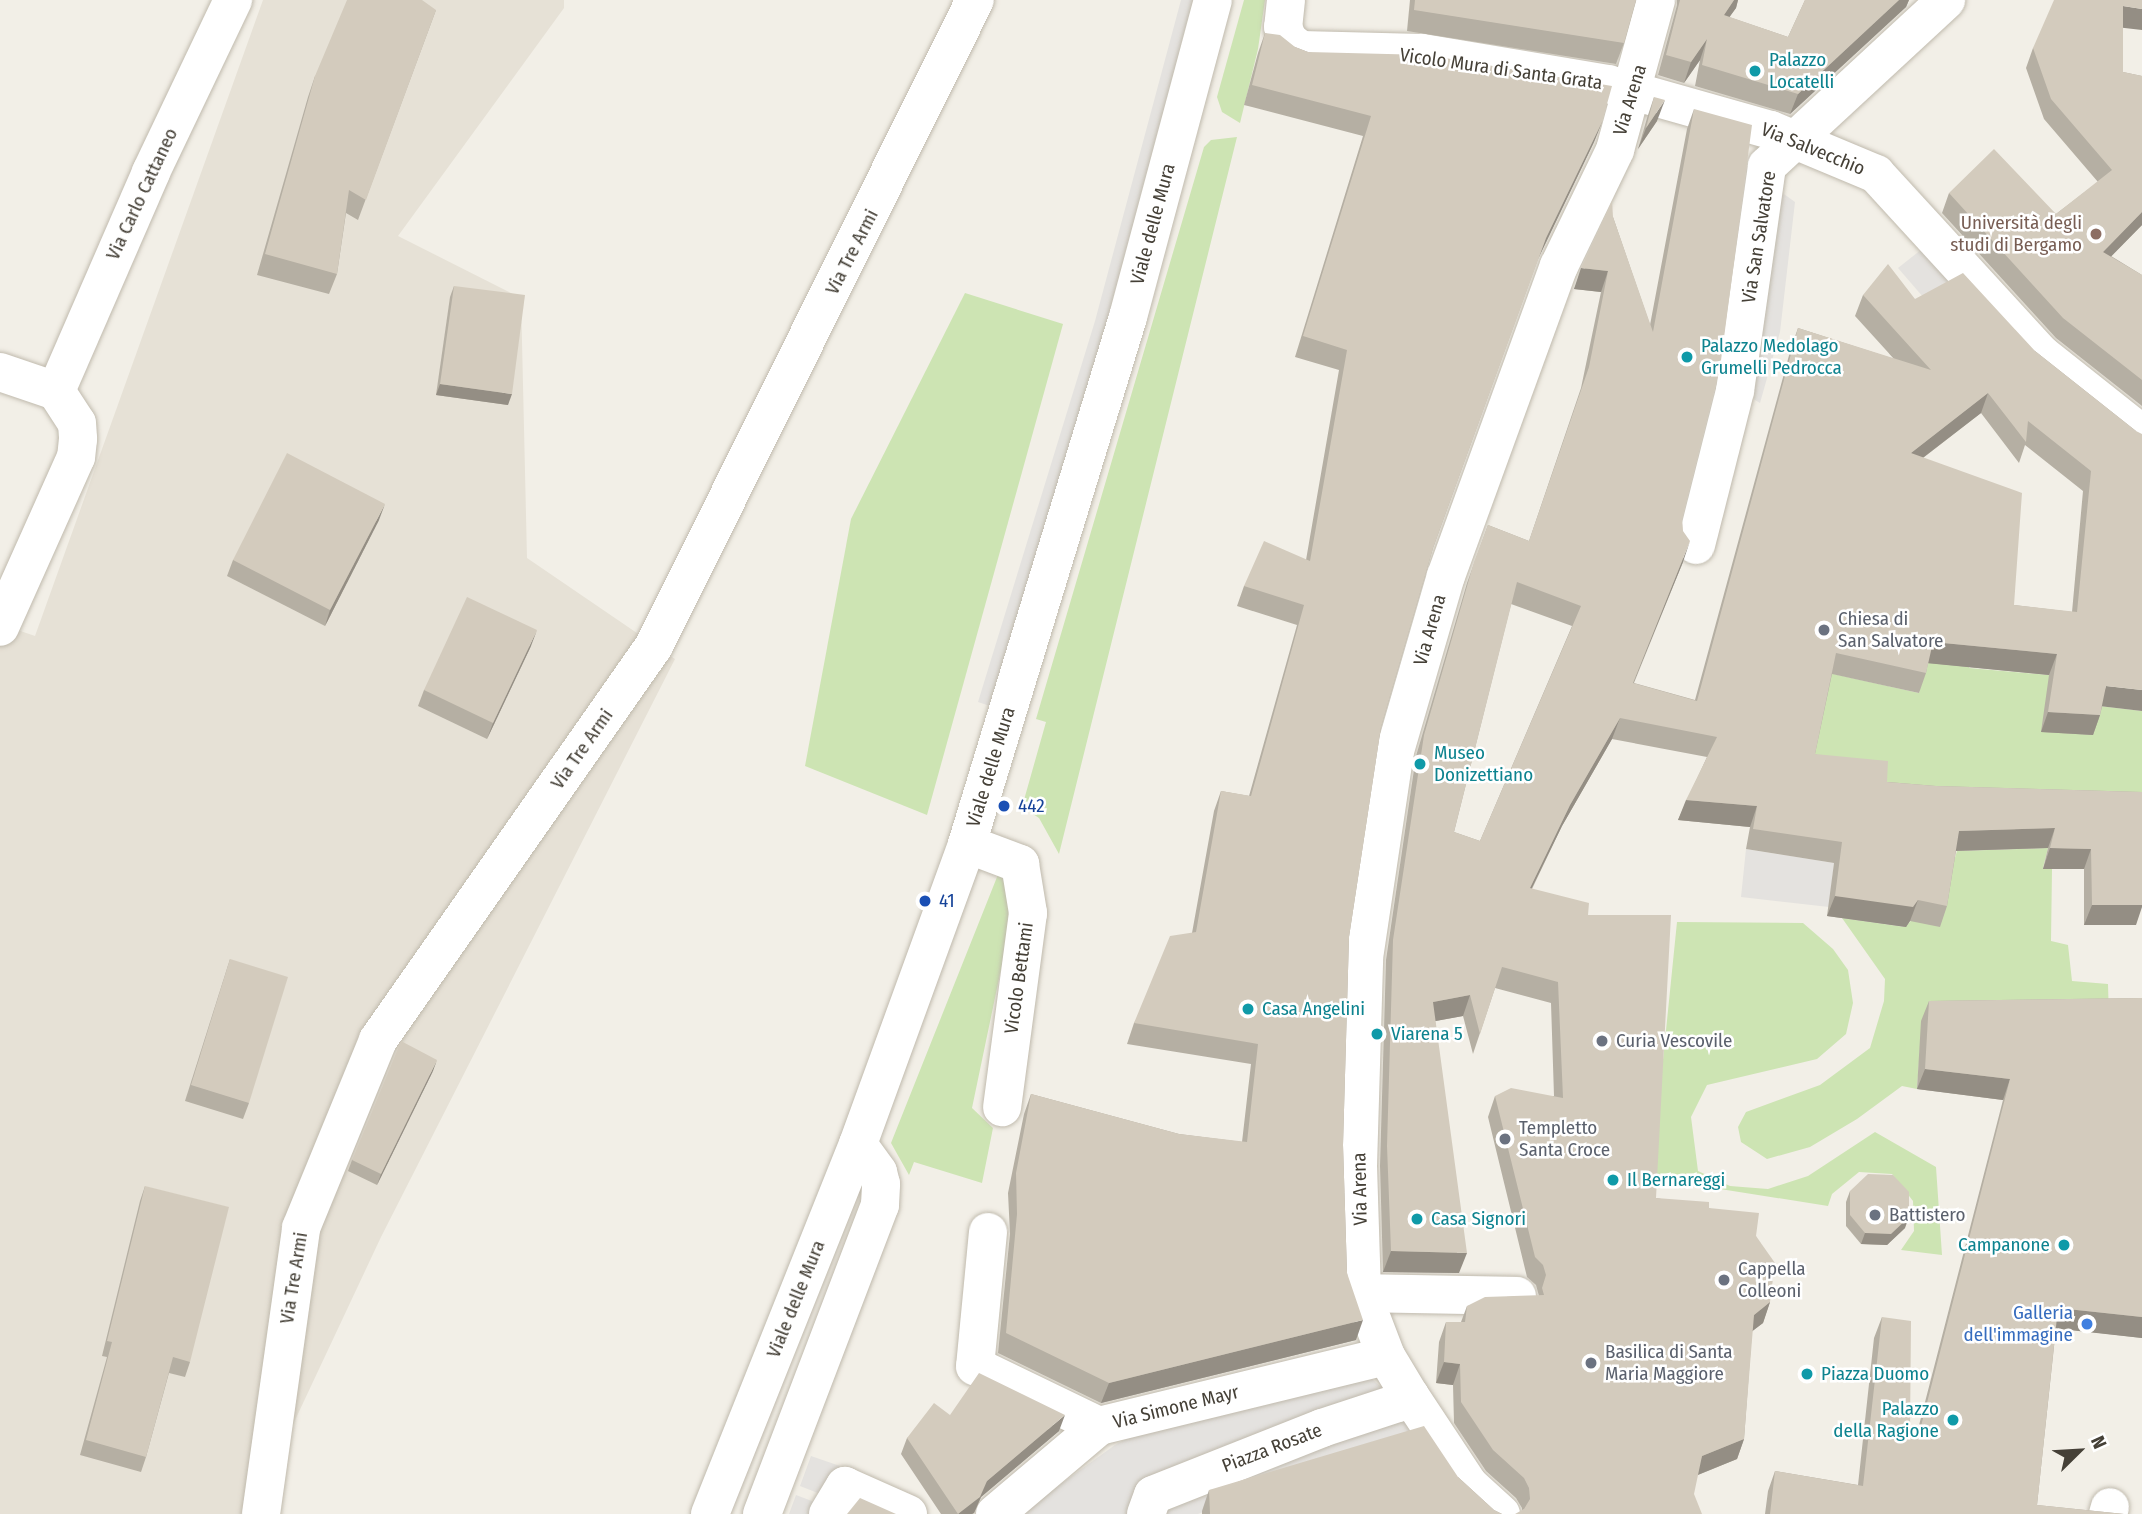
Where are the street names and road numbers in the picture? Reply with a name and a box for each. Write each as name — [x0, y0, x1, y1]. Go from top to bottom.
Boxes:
street label: Vicolo Mura di Santa Grata — [1398, 43, 1604, 95]
street label: Via Arena — [1608, 62, 1652, 138]
street label: Via Salvecchio — [1758, 118, 1868, 180]
street label: Via Carlo Cattaneo — [101, 124, 183, 264]
street label: Viale delle Mura — [1126, 161, 1180, 287]
street label: Via San Salvatore — [1737, 169, 1781, 305]
street label: Via Tre Armi — [821, 206, 883, 298]
street label: Via Arena — [1409, 592, 1451, 668]
street label: Viale delle Mura — [962, 704, 1020, 830]
street label: Via Tre Armi — [546, 705, 618, 793]
street label: Vicolo Bettami — [1000, 921, 1038, 1035]
street label: Via Arena — [1348, 1152, 1372, 1226]
street label: Via Tre Armi — [276, 1231, 312, 1325]
street label: Viale delle Mura — [762, 1237, 830, 1361]
street label: Via Simone Mayr — [1111, 1380, 1241, 1434]
street label: Piazza Rosate — [1219, 1418, 1325, 1478]

